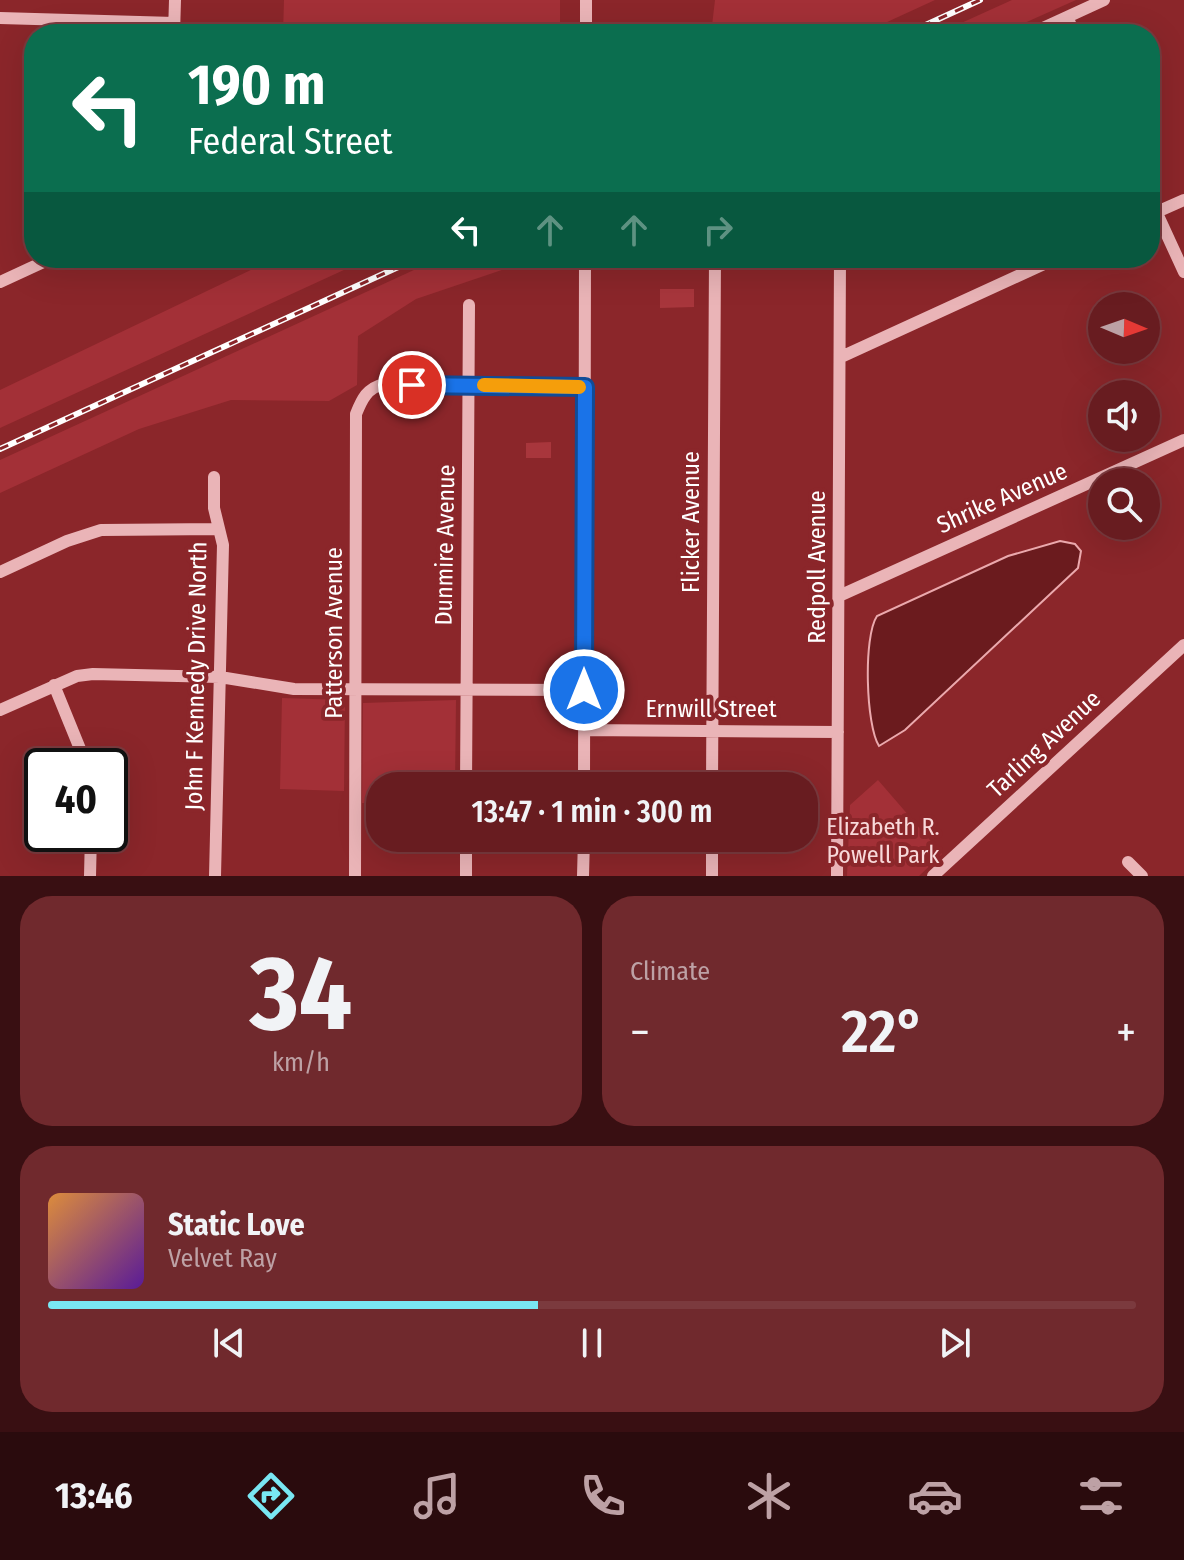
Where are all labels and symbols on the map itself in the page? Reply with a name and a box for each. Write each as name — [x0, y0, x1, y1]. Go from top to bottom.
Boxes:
north arrow — [1088, 292, 1160, 364]
pin — [378, 351, 446, 419]
street label: Flicker Avenue — [677, 451, 705, 593]
street label: Shrike Avenue — [933, 457, 1071, 539]
street label: Dunmire Avenue — [430, 464, 460, 626]
street label: Redpoll Avenue — [803, 490, 831, 644]
street label: John F Kennedy Drive North — [180, 541, 212, 811]
street label: Patterson Avenue — [320, 547, 348, 719]
position arrow — [542, 648, 626, 732]
street label: Tarling Avenue — [982, 685, 1106, 803]
street label: Ernwill Street — [645, 695, 777, 723]
speed limit sign: 40 — [24, 748, 128, 852]
park label: Elizabeth R. Powell Park — [826, 813, 940, 869]

